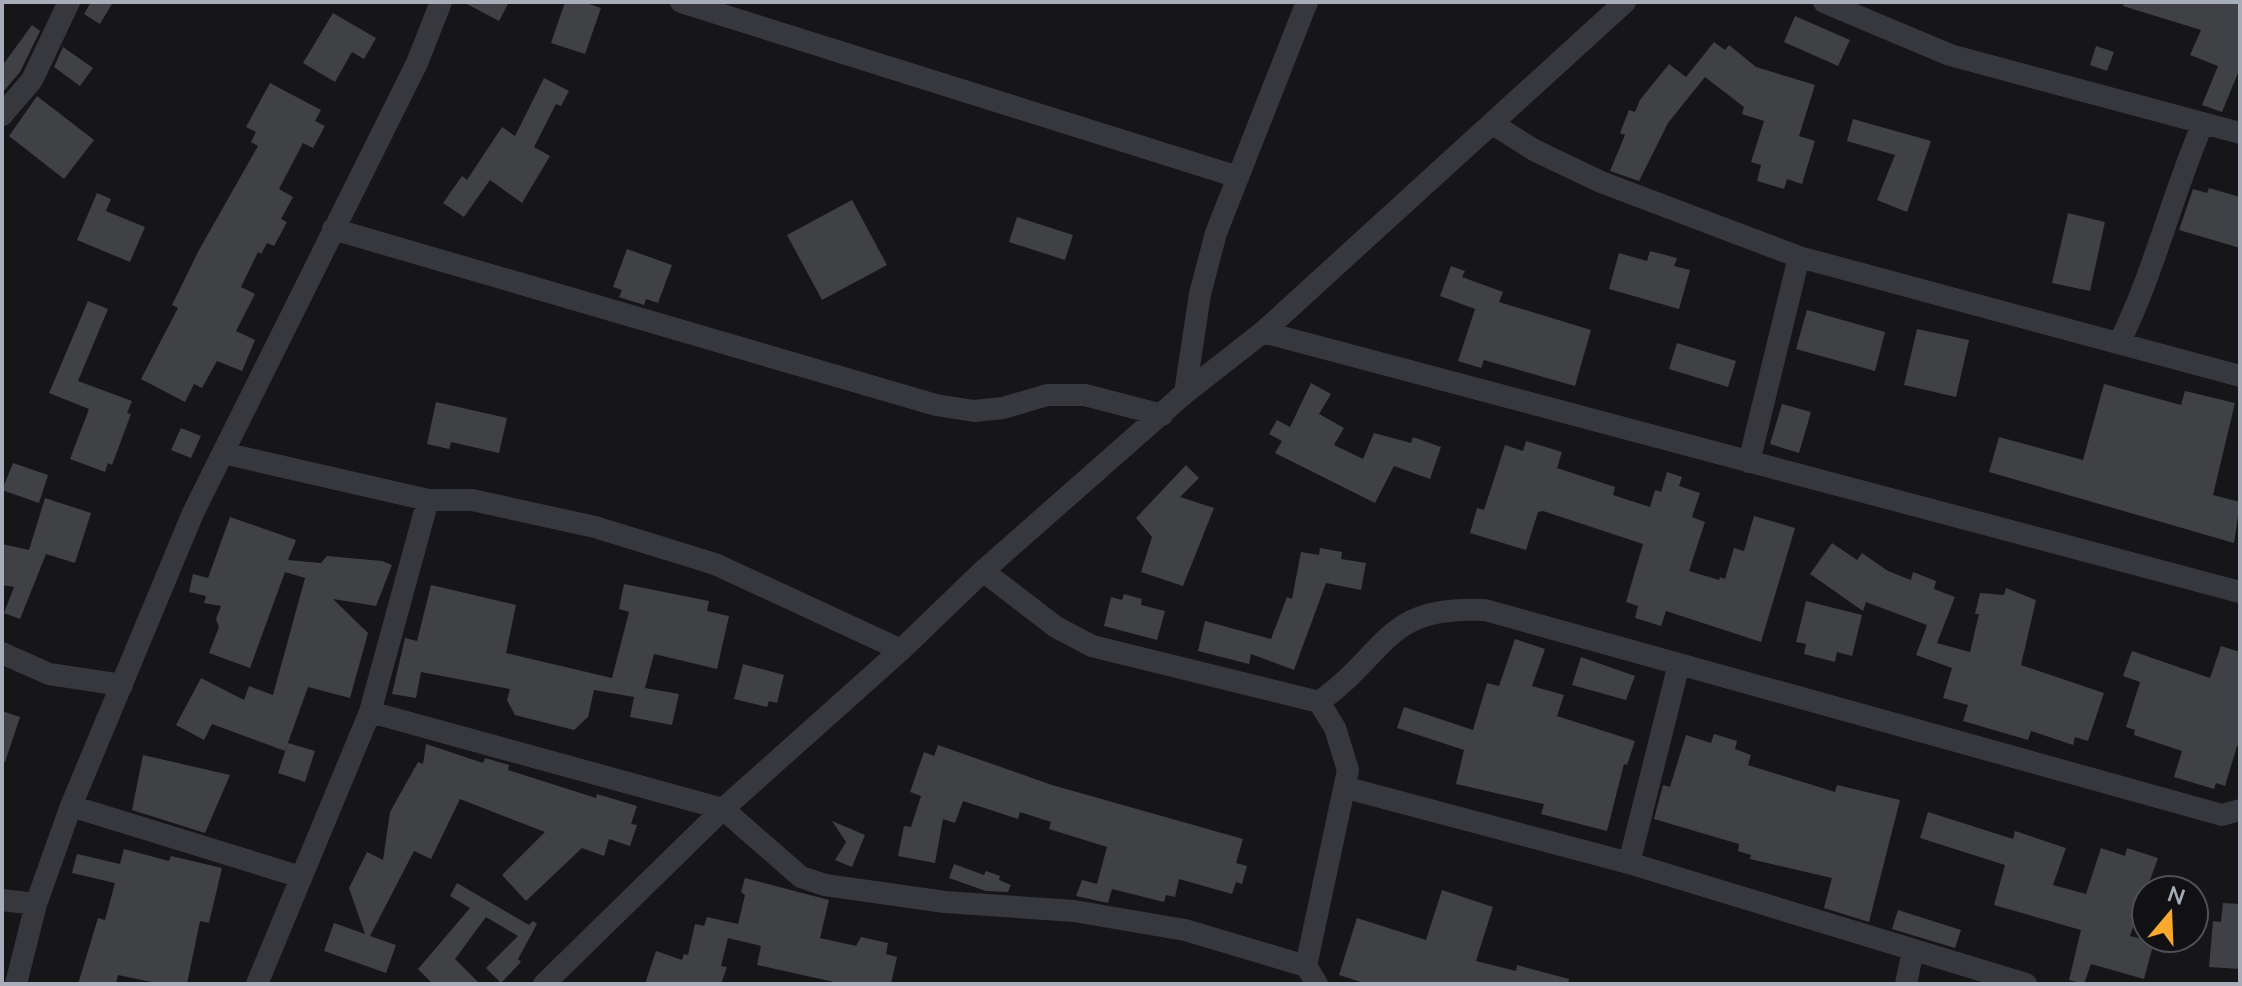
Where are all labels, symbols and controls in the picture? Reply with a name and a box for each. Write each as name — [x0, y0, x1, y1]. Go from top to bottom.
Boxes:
north arrow — [2130, 874, 2210, 954]
text: N — [2164, 879, 2189, 911]

